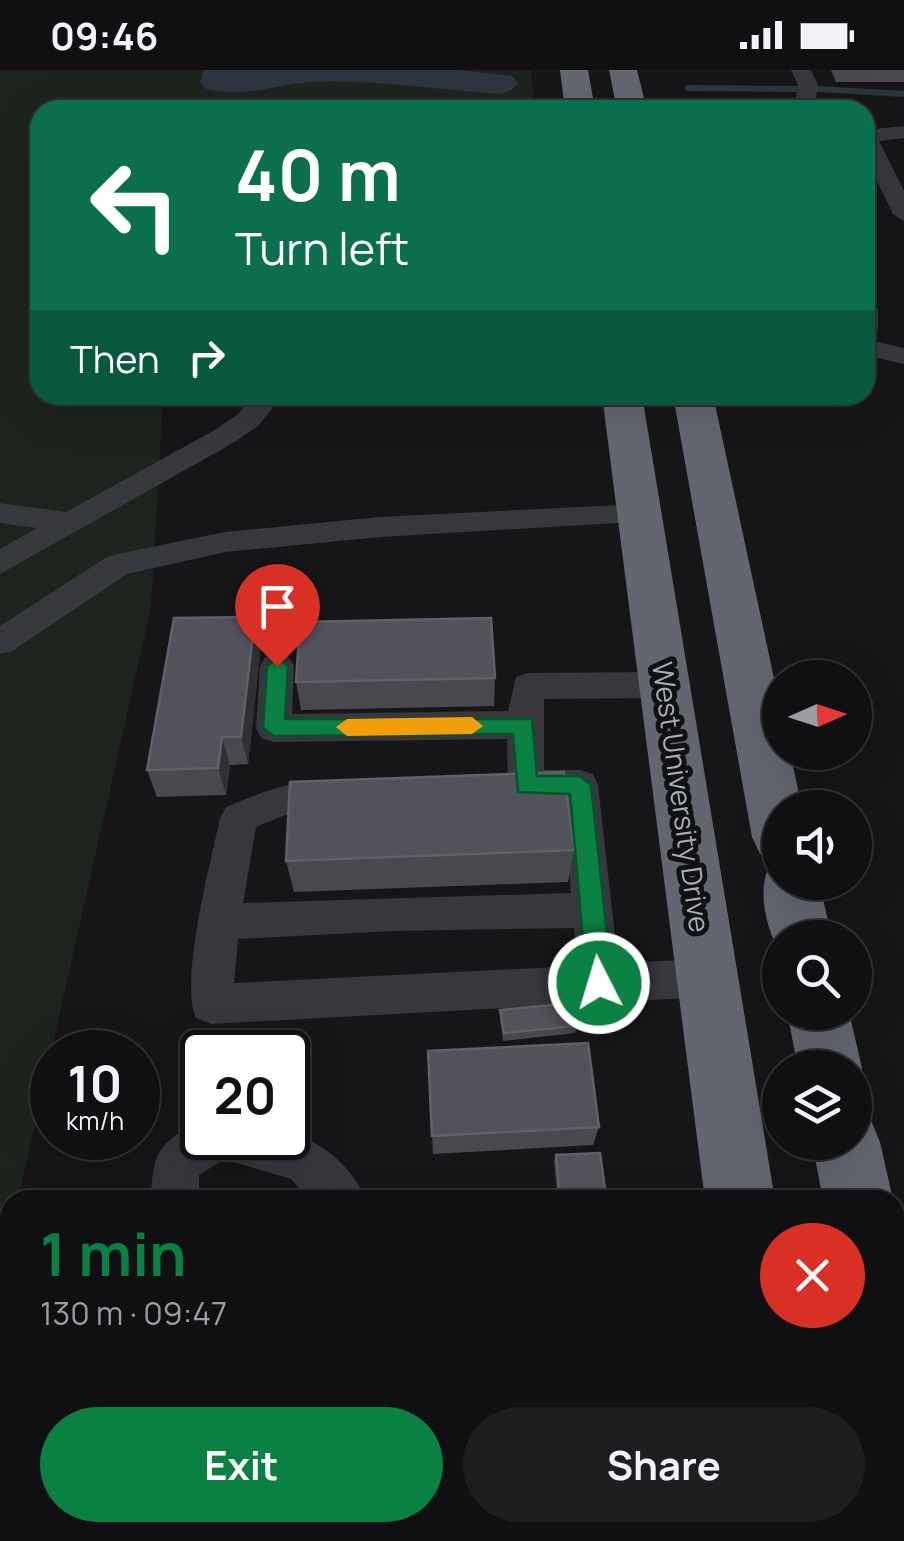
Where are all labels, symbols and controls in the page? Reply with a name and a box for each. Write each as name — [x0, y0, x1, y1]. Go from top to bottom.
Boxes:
text: 09:46 — [50, 9, 158, 61]
text: 40 m — [235, 126, 401, 222]
icon: left — [70, 140, 200, 270]
text: Turn left — [235, 217, 409, 279]
icon: right — [179, 330, 234, 385]
text: Then — [70, 332, 159, 384]
pin — [235, 564, 320, 667]
icon: arrive — [250, 579, 305, 634]
street label: West University Drive — [644, 659, 720, 935]
north arrow — [762, 660, 872, 770]
map controls — [762, 660, 872, 1160]
button: sound — [762, 790, 872, 900]
button: search — [762, 920, 872, 1030]
position arrow — [547, 931, 651, 1035]
speed limit sign: 20 — [180, 1030, 310, 1160]
text: 10 — [68, 1049, 122, 1117]
button: layers — [762, 1050, 872, 1160]
text: km/h — [66, 1103, 124, 1138]
text: 1 min — [40, 1212, 187, 1294]
button: close — [760, 1223, 865, 1328]
text: 130 m · 09:47 — [40, 1291, 227, 1335]
button: Exit — [40, 1407, 443, 1522]
button: Share — [463, 1407, 865, 1522]

